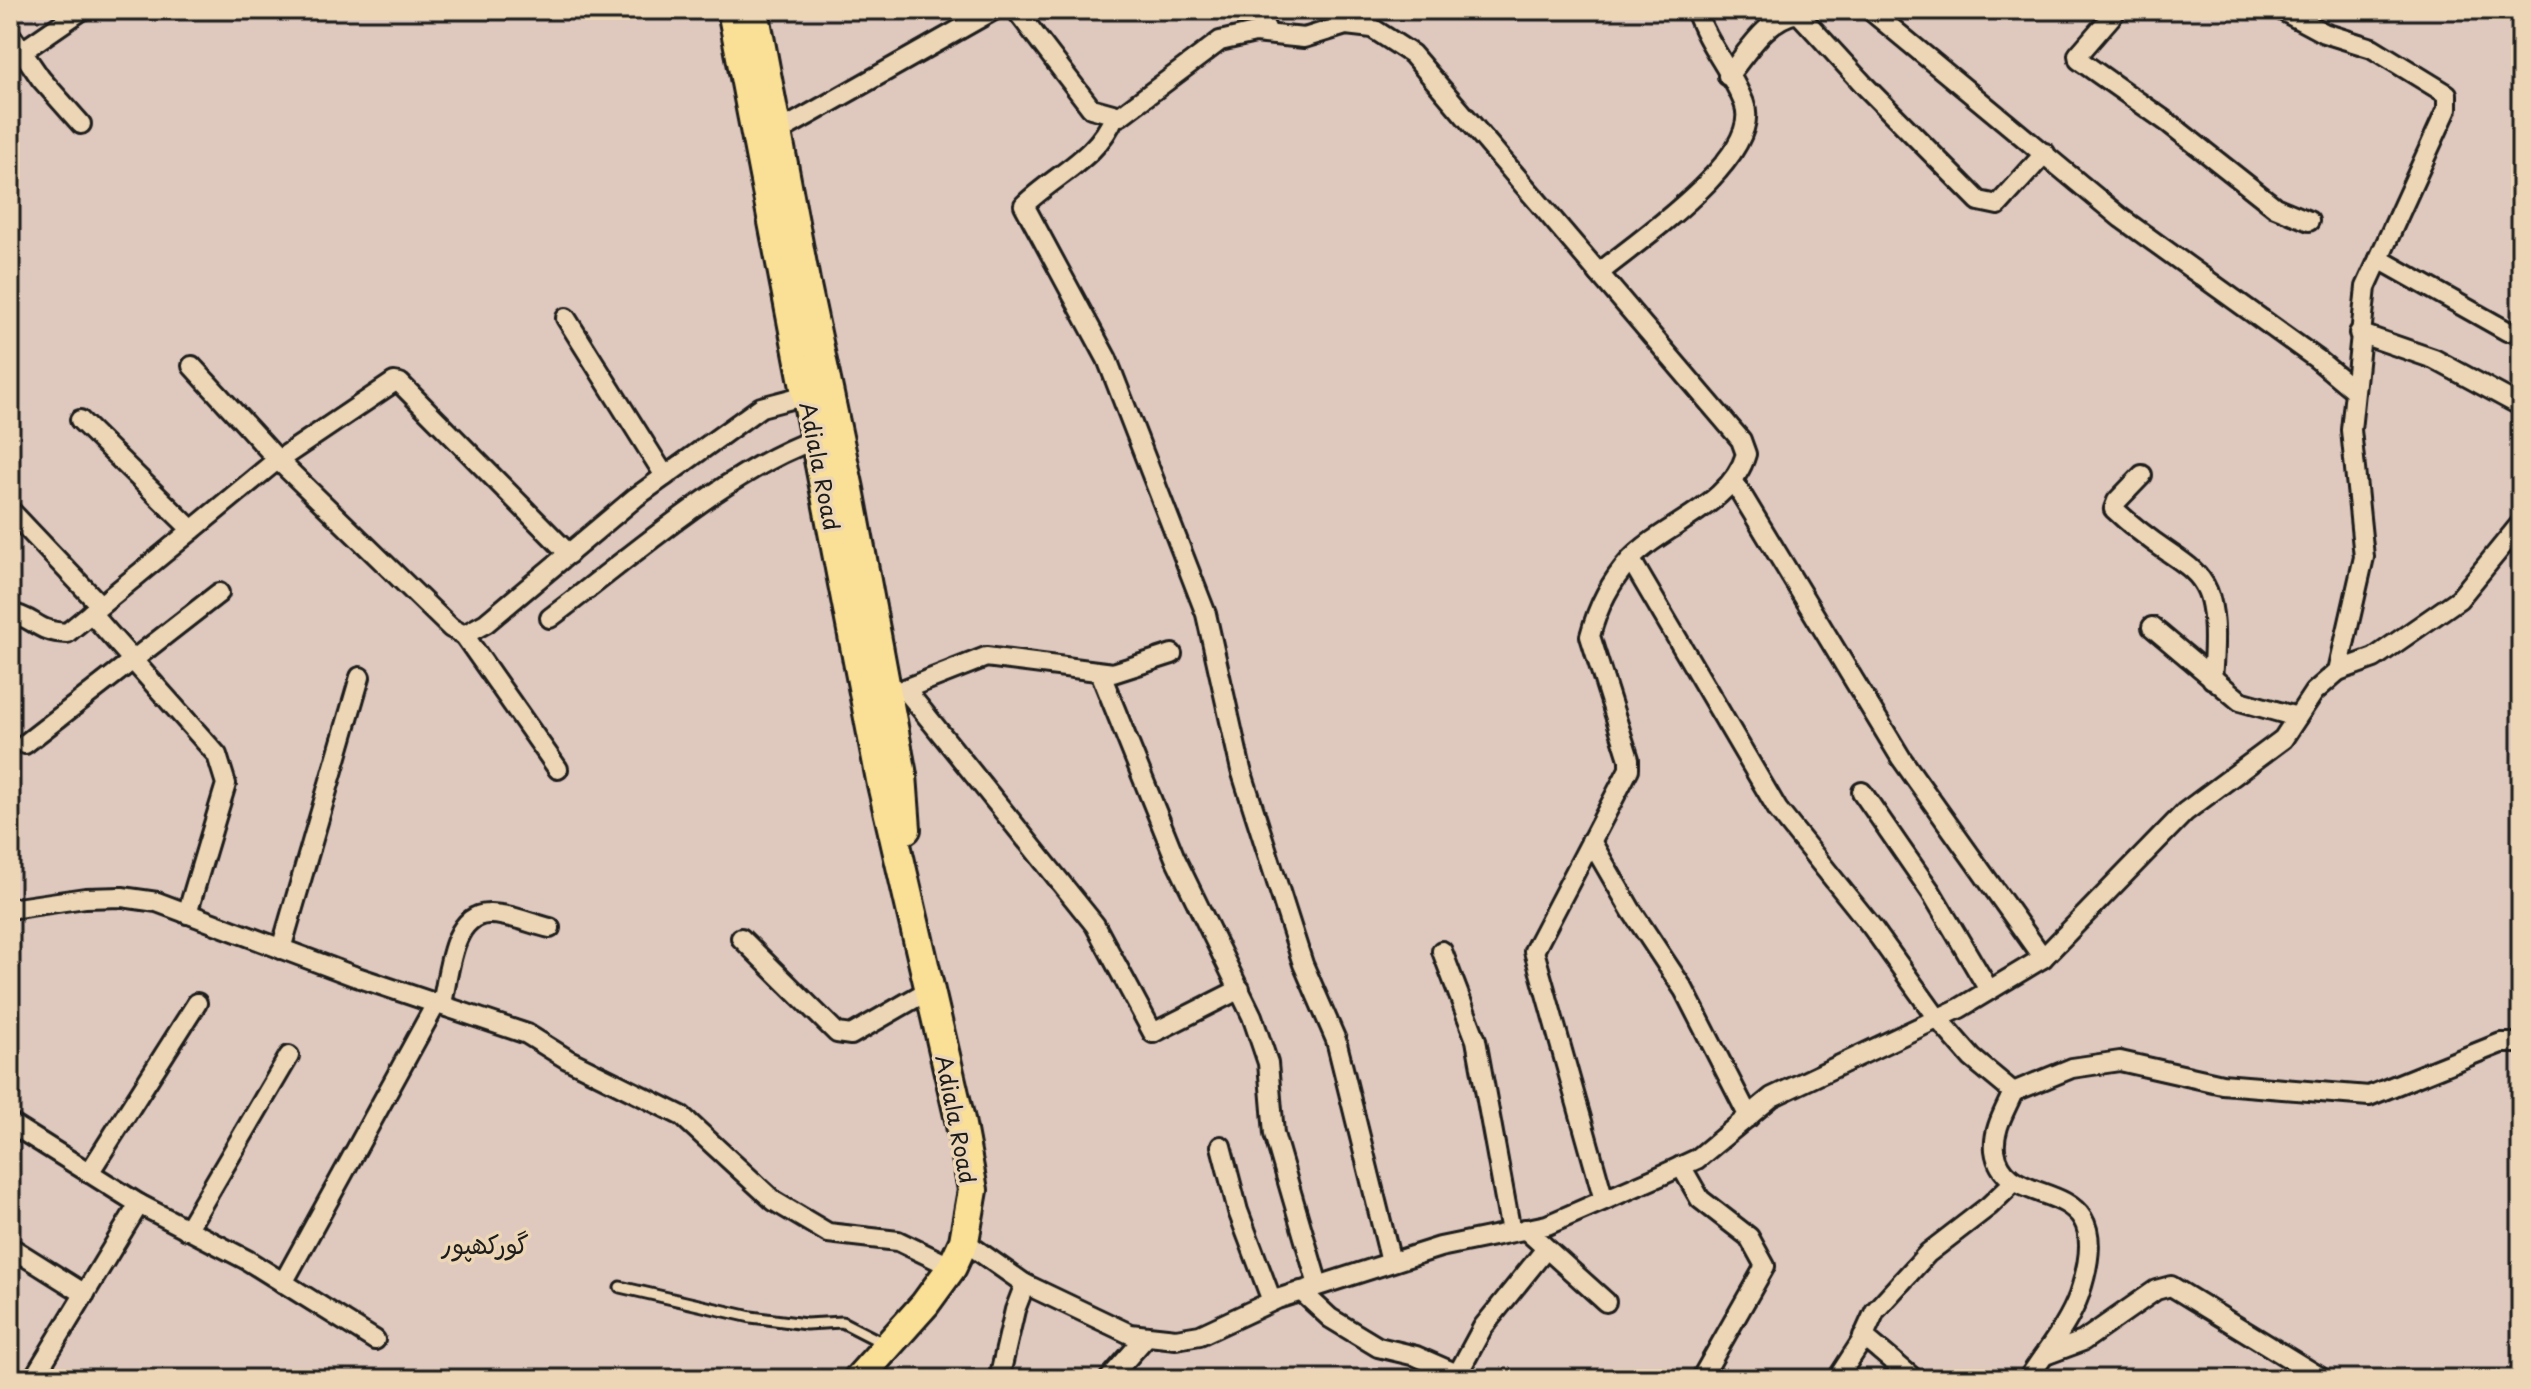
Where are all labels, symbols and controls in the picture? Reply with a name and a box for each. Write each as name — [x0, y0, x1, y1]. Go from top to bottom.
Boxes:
street label: Adiala Road — [792, 399, 850, 533]
street label: Adiala Road — [928, 1052, 986, 1186]
district label: گورکھپور — [440, 1224, 529, 1263]

